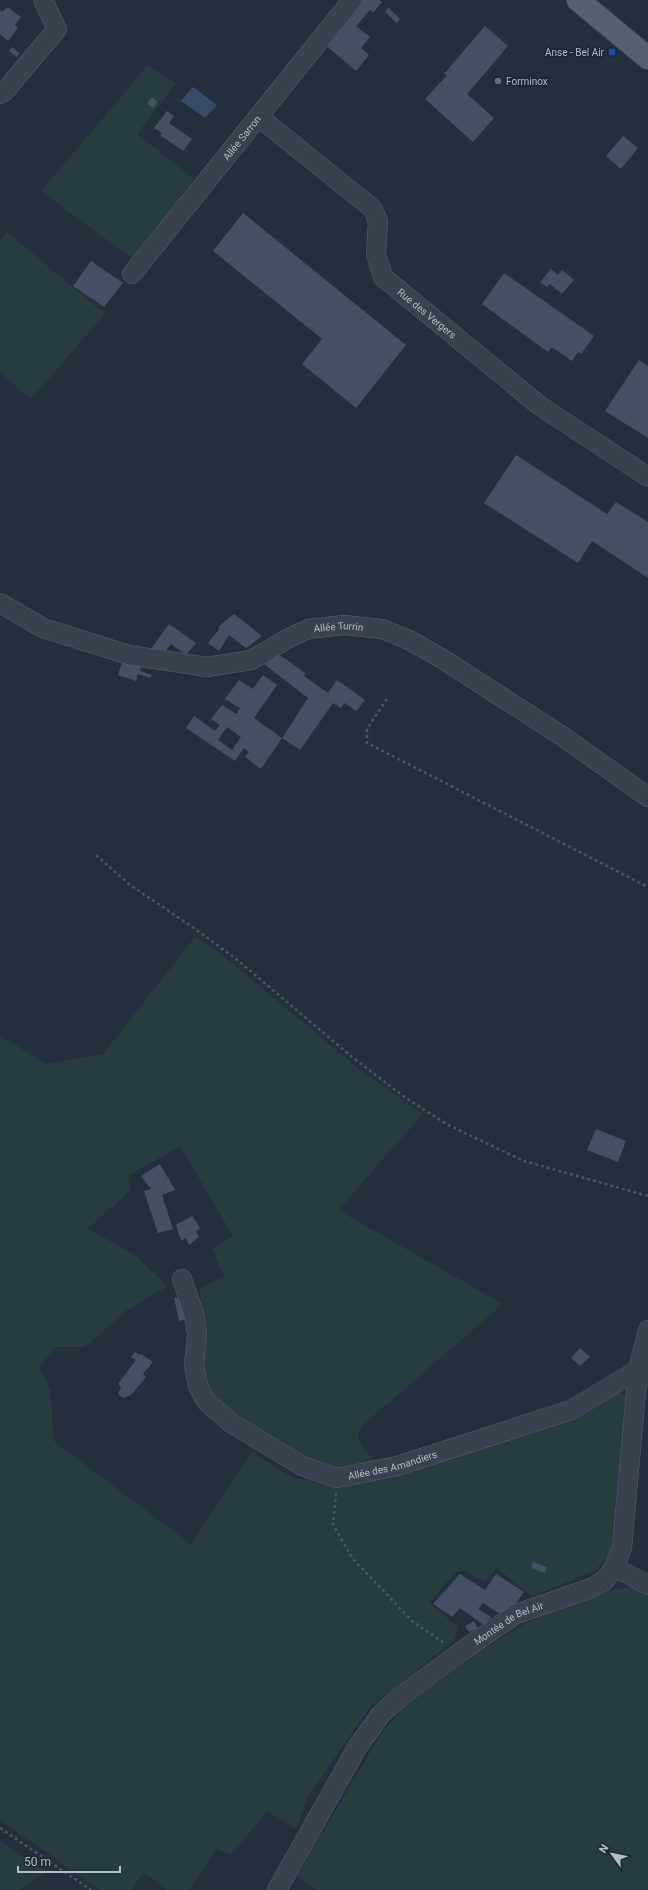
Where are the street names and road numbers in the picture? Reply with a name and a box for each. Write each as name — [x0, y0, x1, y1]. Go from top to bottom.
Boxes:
street label: Allée Sarron — [221, 113, 263, 162]
street label: Rue des Vergers — [395, 286, 458, 341]
street label: Allée Turrin — [313, 620, 364, 634]
street label: Allée des Amandiers — [347, 1449, 438, 1482]
street label: Montée de Bel Air — [472, 1600, 545, 1647]

